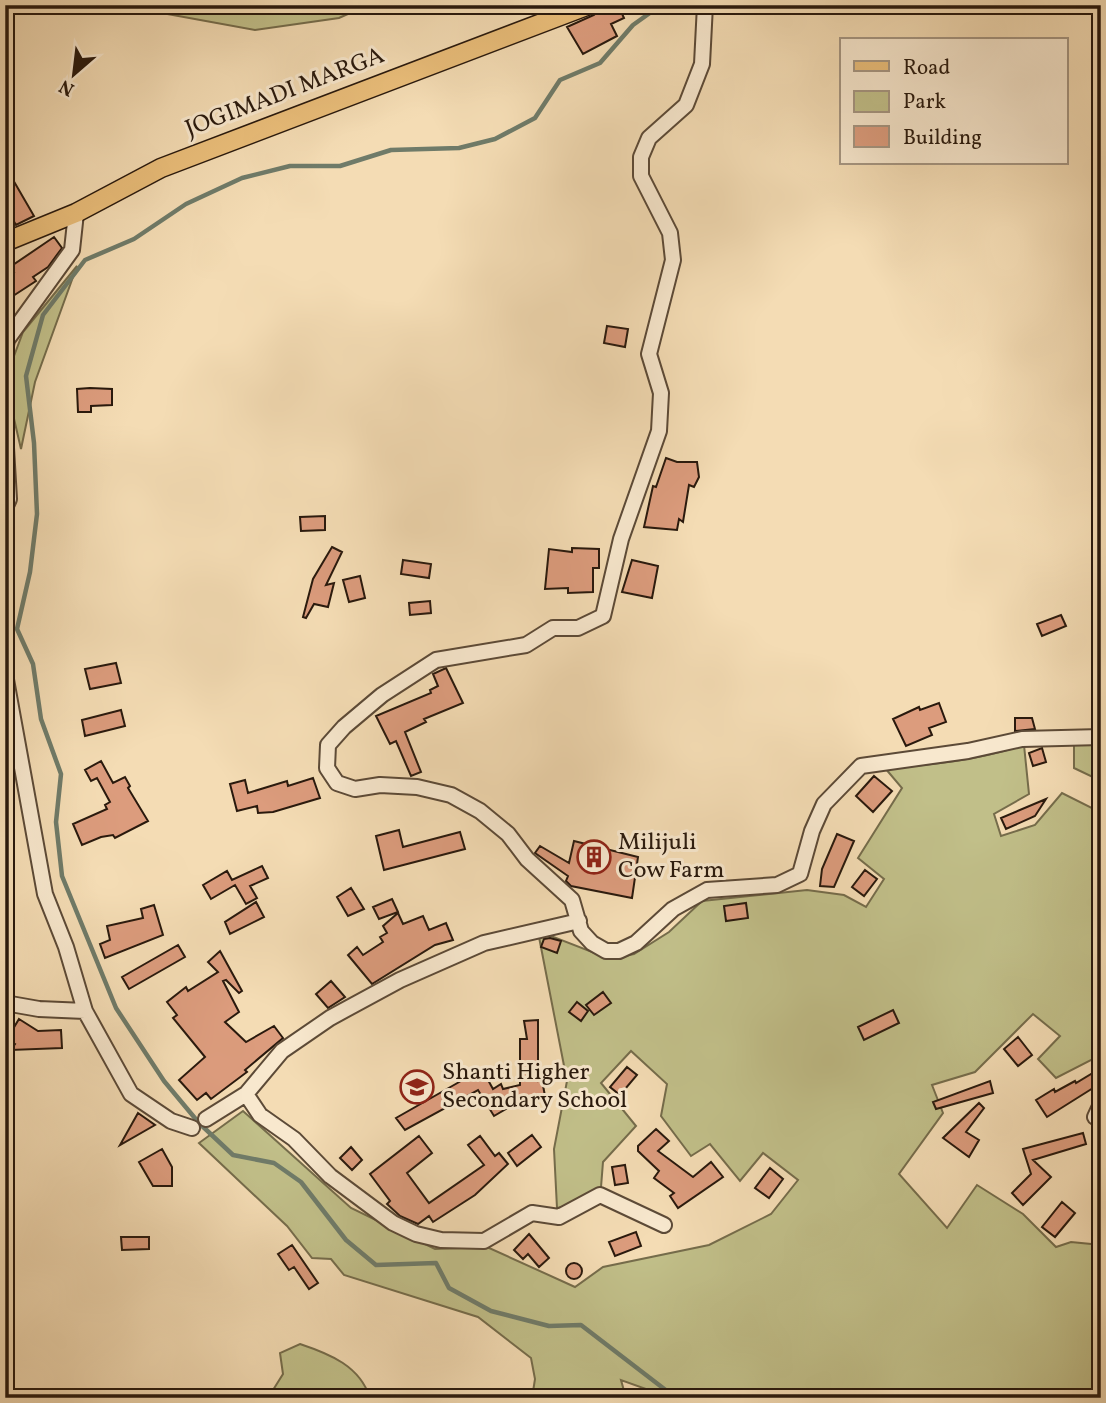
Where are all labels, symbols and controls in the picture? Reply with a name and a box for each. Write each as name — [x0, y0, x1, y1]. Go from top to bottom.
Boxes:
north arrow — [38, 38, 108, 108]
legend — [840, 38, 1068, 164]
street label: JOGIMADI MARGA — [180, 39, 390, 147]
text: Road — [903, 54, 950, 83]
text: N — [55, 72, 79, 102]
text: Park — [903, 88, 946, 117]
text: Building — [903, 124, 982, 153]
place label: Milijuli Cow Farm — [618, 826, 724, 888]
building icon: Milijuli Cow Farm — [575, 838, 613, 876]
place label: Shanti Higher Secondary School — [442, 1056, 627, 1118]
school or university icon: Shanti Higher Secondary School — [398, 1068, 436, 1106]

